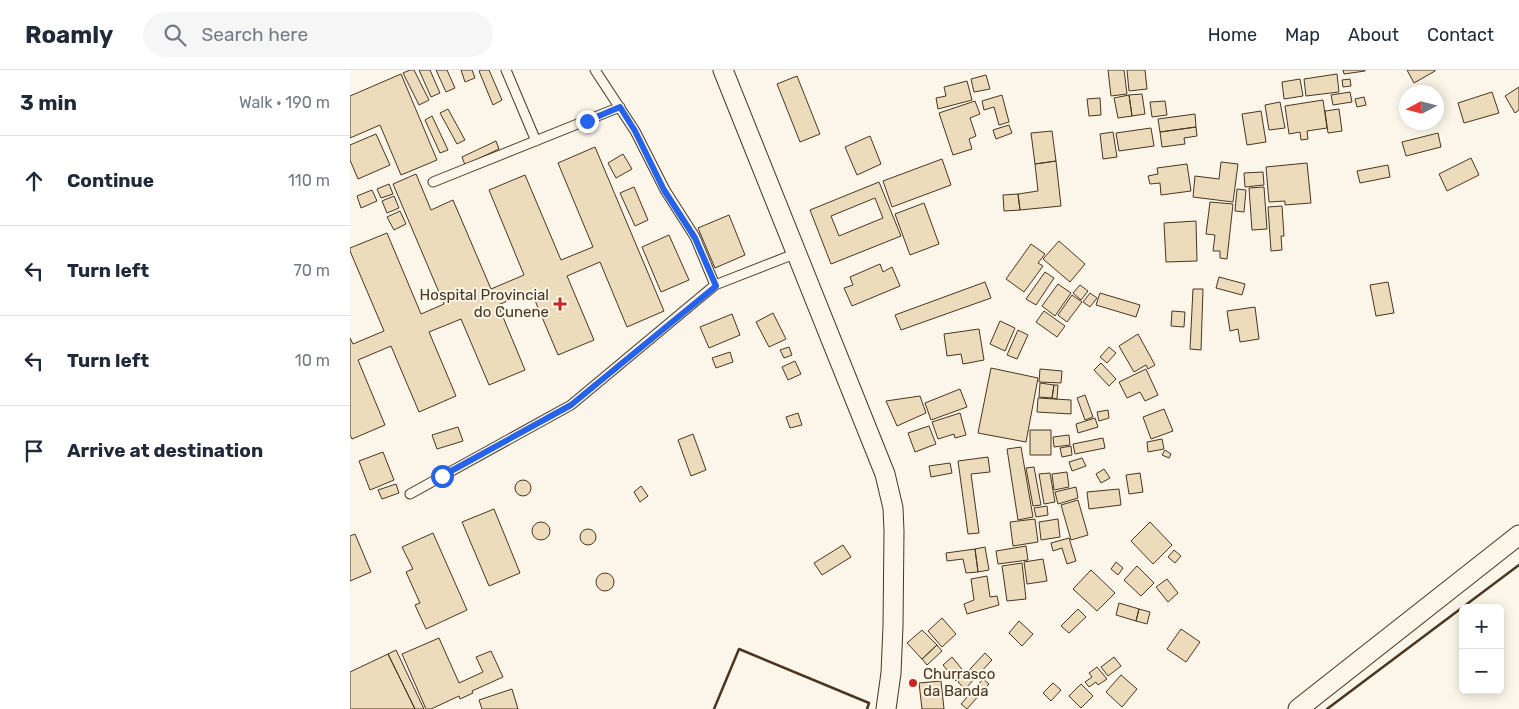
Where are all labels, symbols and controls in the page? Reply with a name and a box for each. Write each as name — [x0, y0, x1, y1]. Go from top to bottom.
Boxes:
search box — [143, 12, 493, 57]
text: Roamly — [25, 21, 113, 49]
icon: search — [161, 21, 189, 49]
text: Search here — [201, 23, 308, 46]
text: Home — [1208, 24, 1257, 46]
text: Map — [1285, 24, 1320, 46]
text: About — [1348, 24, 1399, 46]
text: Contact — [1427, 24, 1494, 46]
north arrow — [1399, 85, 1444, 130]
text: 3 min — [20, 90, 77, 115]
text: Walk · 190 m — [239, 93, 330, 112]
route end — [576, 110, 599, 133]
icon: ahead — [20, 167, 48, 195]
text: Continue — [67, 169, 154, 192]
text: 110 m — [288, 171, 330, 190]
icon: left — [20, 257, 48, 285]
text: Turn left — [67, 259, 149, 282]
text: 70 m — [293, 261, 330, 280]
place label: Hospital Provincial do Cunene — [420, 286, 549, 321]
marker: Hospital Provincial do Cunene — [553, 297, 567, 311]
icon: left — [20, 347, 48, 375]
text: Turn left — [67, 349, 149, 372]
text: 10 m — [295, 351, 330, 370]
icon: arrive — [20, 437, 48, 465]
text: Arrive at destination — [67, 439, 263, 462]
route start — [431, 465, 454, 488]
map controls — [1459, 604, 1504, 694]
button: + — [1459, 604, 1504, 649]
button: − — [1459, 649, 1504, 694]
place label: Churrasco da Banda — [923, 665, 995, 700]
marker: Churrasco da Banda — [907, 677, 919, 689]

